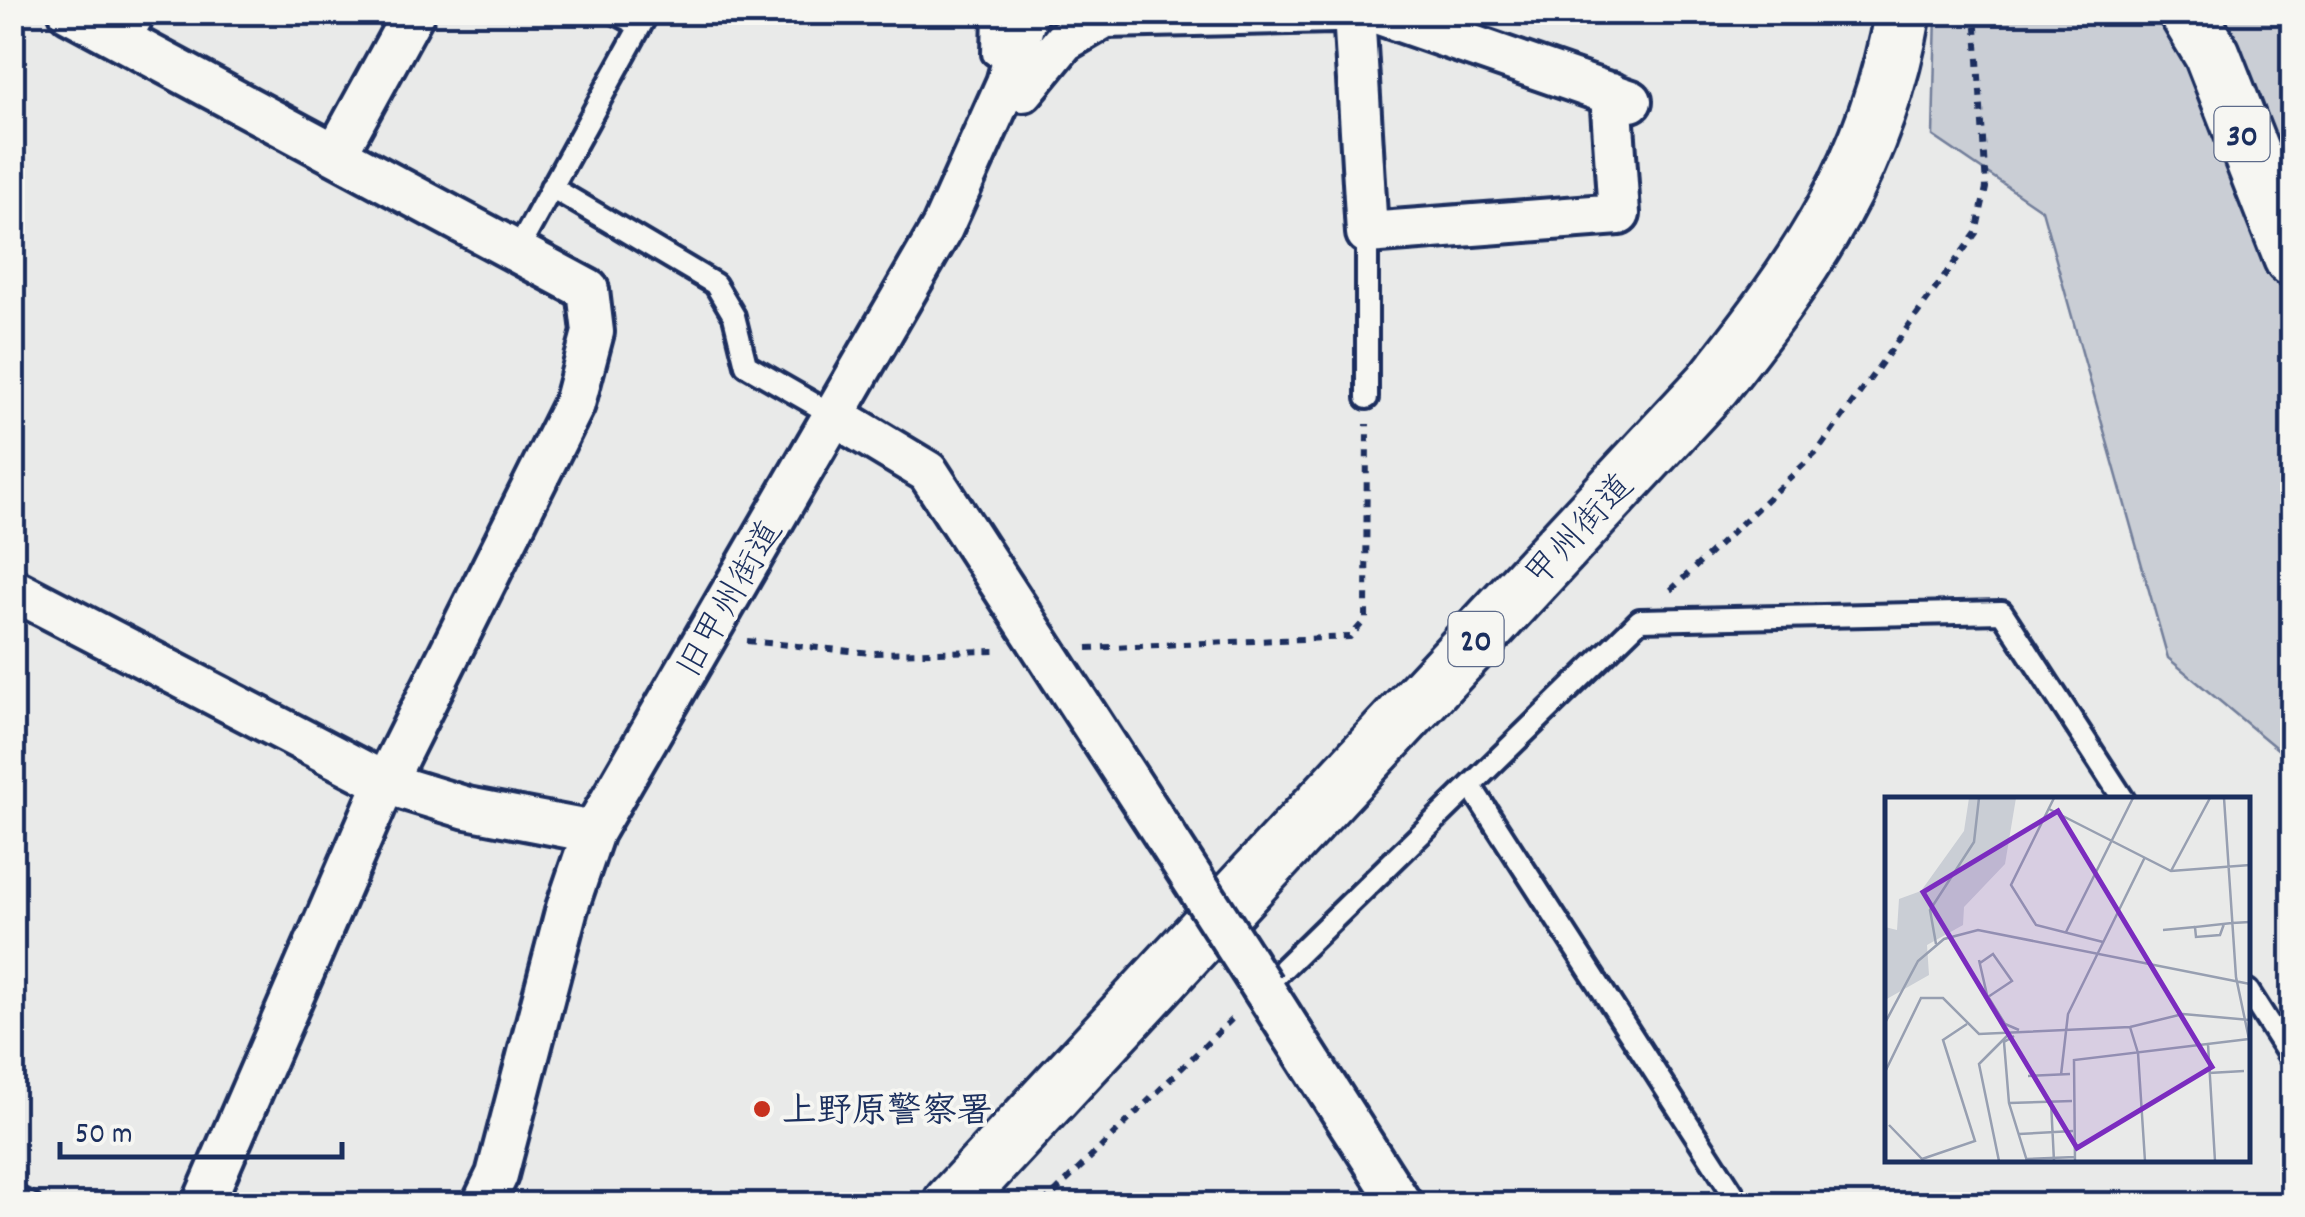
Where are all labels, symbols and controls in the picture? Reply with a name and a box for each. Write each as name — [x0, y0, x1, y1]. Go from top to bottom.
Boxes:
road number: 30 — [2214, 107, 2270, 161]
street label: 甲州街道 — [1516, 464, 1648, 601]
street label: 旧甲州街道 — [667, 512, 798, 689]
road number: 20 — [1448, 612, 1504, 666]
inset map — [1885, 797, 2250, 1162]
place label: 上野原警察署 — [782, 1089, 992, 1139]
scale bar — [60, 1097, 342, 1159]
marker: 上野原警察署 — [751, 1098, 773, 1120]
text: 50 m — [75, 1115, 133, 1158]

